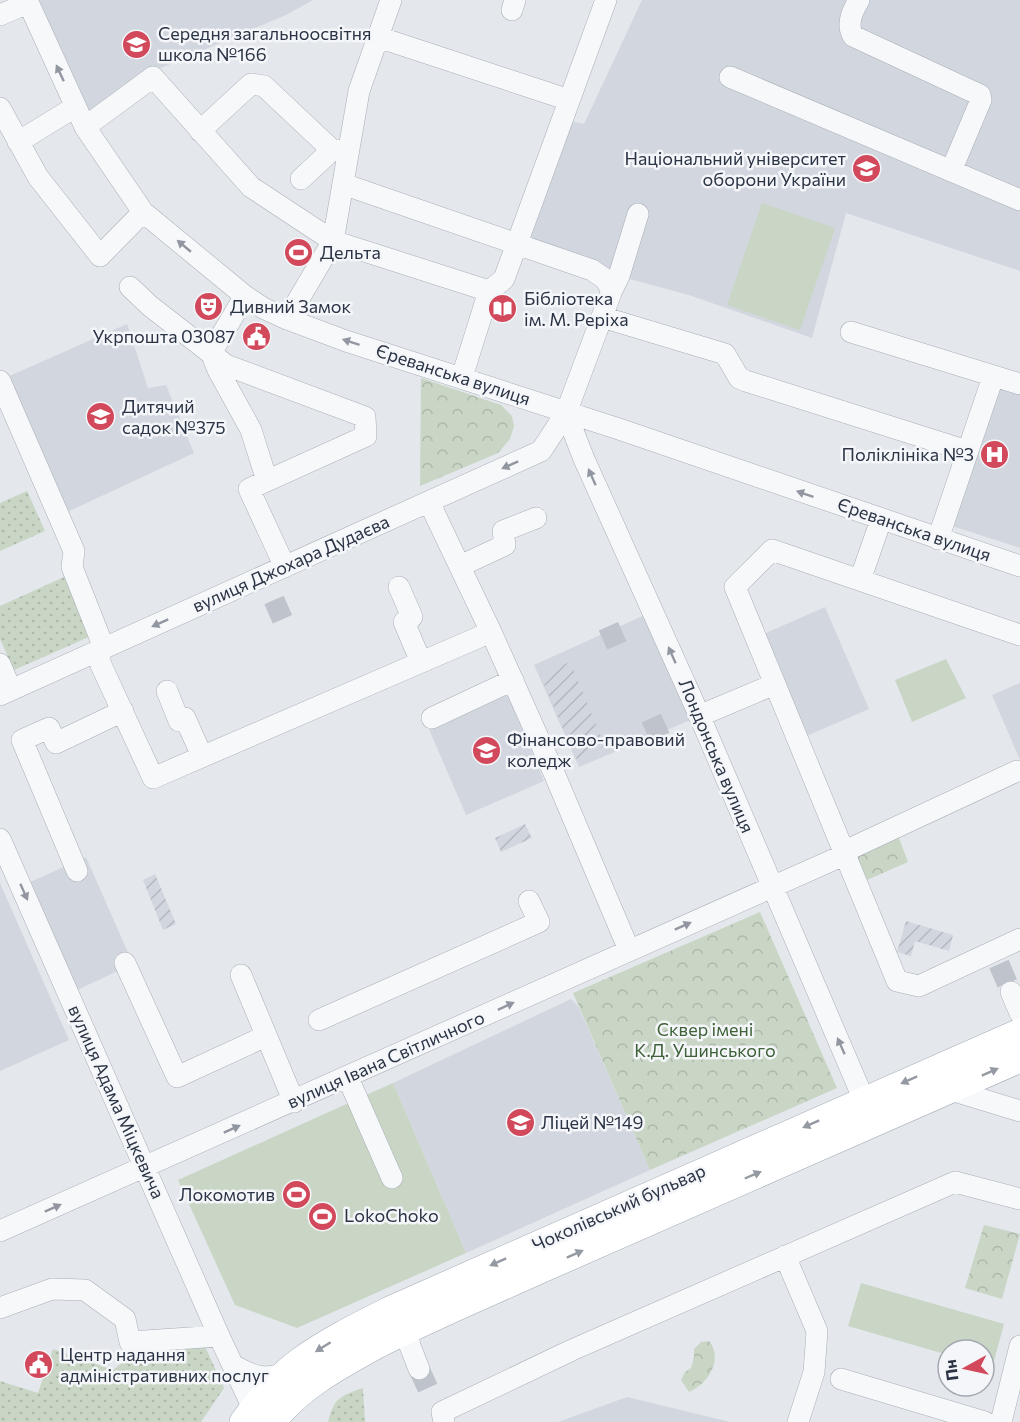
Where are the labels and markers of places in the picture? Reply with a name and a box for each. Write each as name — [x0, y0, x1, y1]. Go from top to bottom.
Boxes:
place label: Середня загальноосвітня школа №166 — [158, 22, 371, 65]
school or university icon: Середня загальноосвітня школа №166 — [121, 28, 153, 60]
place label: Національний університет оборони України — [624, 147, 847, 190]
school or university icon: Національний університет оборони України — [851, 153, 883, 185]
sports icon: Дельта — [283, 237, 315, 269]
place label: Дельта — [320, 241, 381, 263]
place label: Бібліотека ім. М. Реріха — [524, 287, 629, 330]
theatre icon: Дивний Замок — [193, 291, 225, 323]
library icon: Бібліотека ім. М. Реріха — [487, 293, 519, 325]
place label: Дивний Замок — [230, 295, 351, 317]
public building icon: Укрпошта 03087 — [240, 321, 272, 353]
place label: Укрпошта 03087 — [93, 325, 235, 347]
place label: Дитячий садок №375 — [122, 395, 226, 438]
school or university icon: Дитячий садок №375 — [85, 401, 117, 433]
hospital icon: Поліклініка №3 — [979, 439, 1011, 471]
place label: Поліклініка №3 — [842, 443, 974, 465]
place label: Фінансово-правовий коледж — [507, 728, 685, 771]
school or university icon: Фінансово-правовий коледж — [470, 734, 502, 766]
school or university icon: Ліцей №149 — [504, 1107, 536, 1139]
place label: Ліцей №149 — [541, 1111, 643, 1133]
sports icon: Локомотив — [280, 1179, 312, 1211]
place label: Локомотив — [179, 1183, 275, 1205]
sports icon: LokoChoko — [307, 1200, 339, 1232]
place label: LokoChoko — [344, 1204, 439, 1226]
place label: Центр надання адміністративних послуг — [60, 1343, 269, 1386]
public building icon: Центр надання адміністративних послуг — [23, 1349, 55, 1381]

